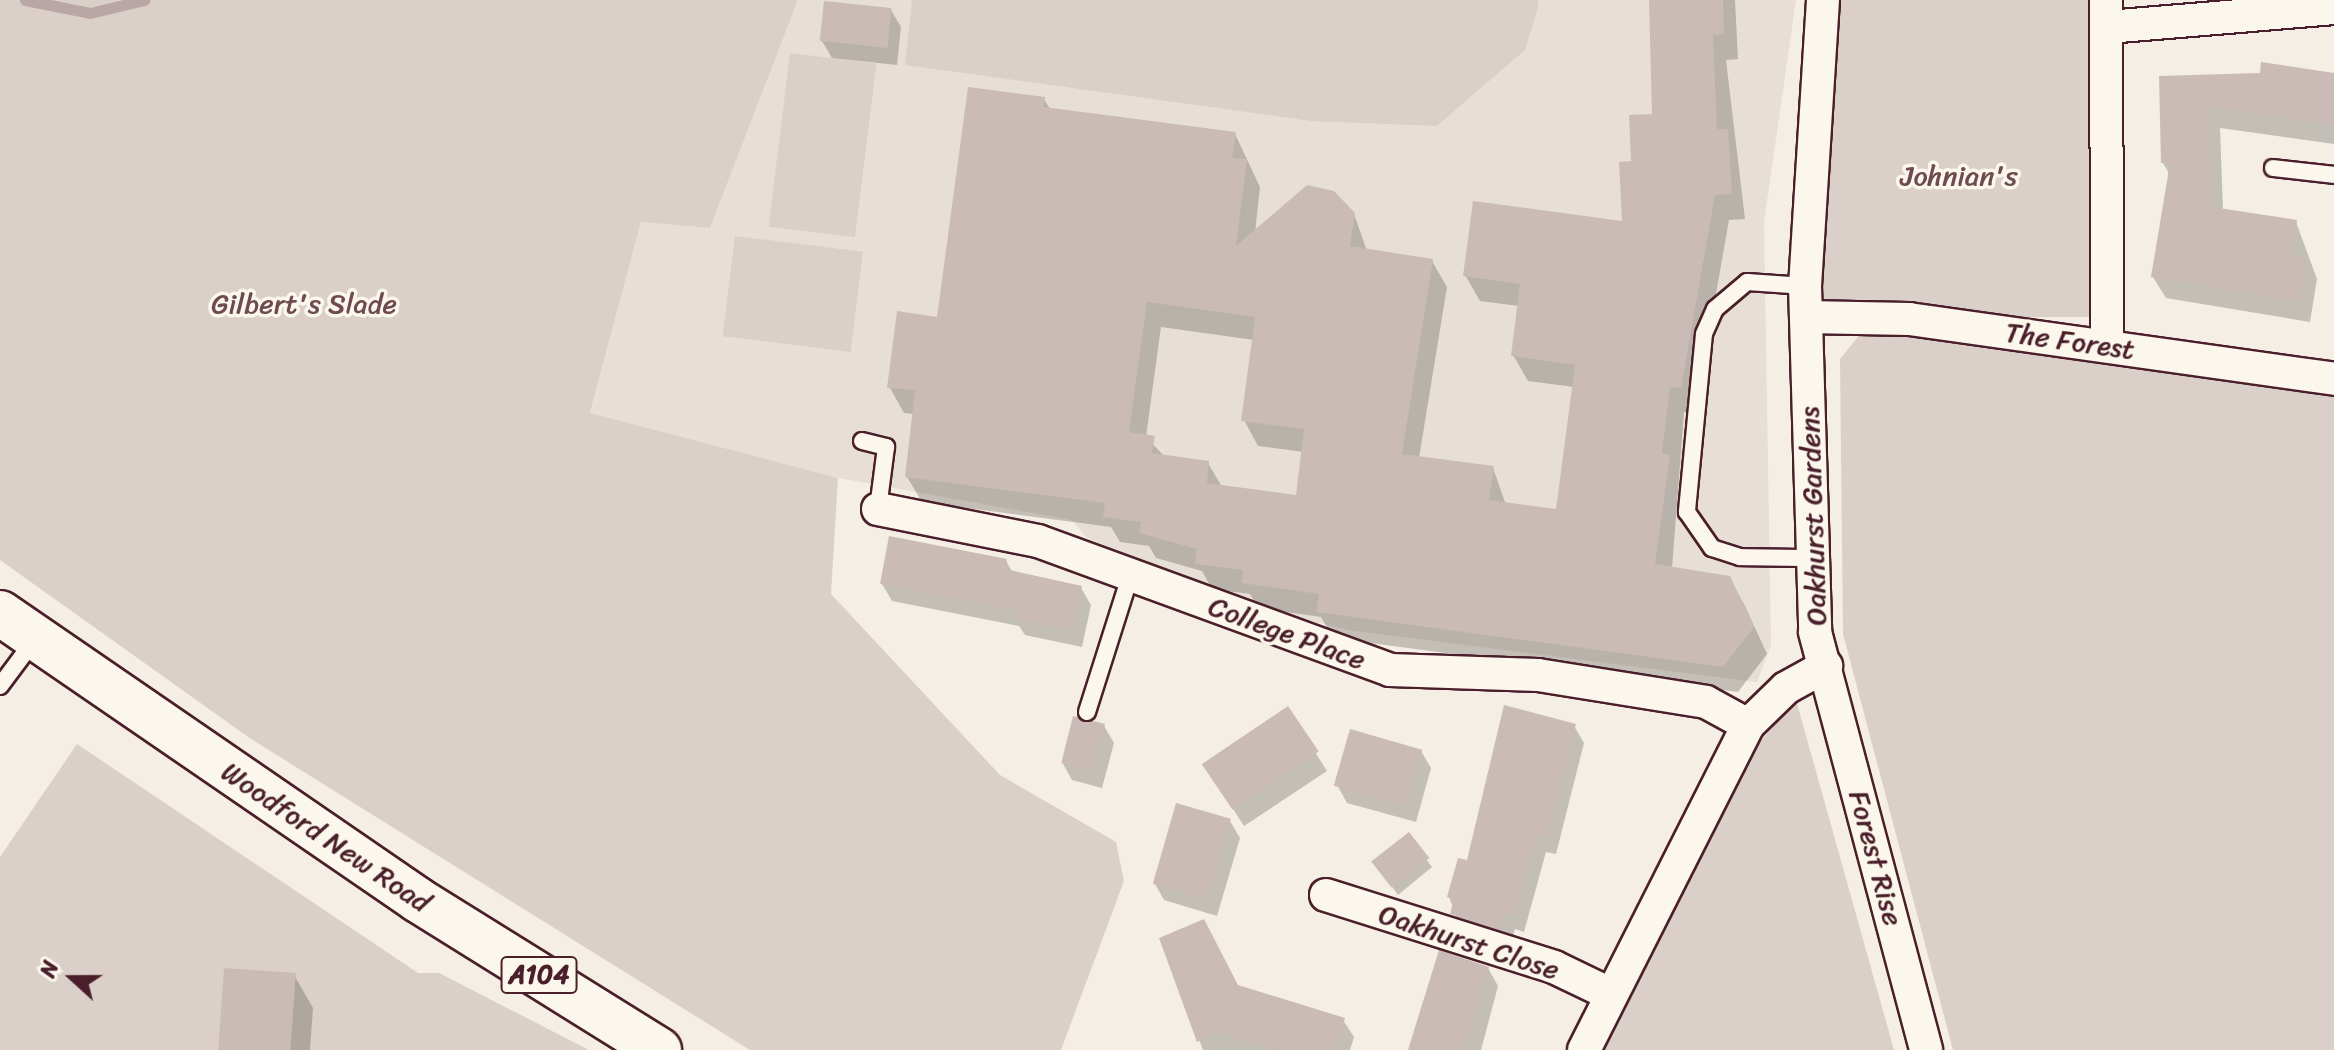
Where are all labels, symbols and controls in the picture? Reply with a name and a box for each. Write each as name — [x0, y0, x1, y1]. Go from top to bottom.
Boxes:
park label: Johnian's — [1900, 159, 2018, 193]
park label: Gilbert's Slade — [211, 287, 397, 321]
street label: The Forest — [2003, 315, 2137, 367]
street label: Oakhurst Gardens — [1792, 405, 1834, 627]
street label: College Place — [1204, 589, 1370, 677]
street label: Woodford New Road — [215, 755, 437, 919]
street label: Forest Rise — [1842, 787, 1910, 929]
street label: Oakhurst Close — [1375, 897, 1563, 987]
north arrow — [32, 938, 112, 1018]
road number: A104 — [499, 953, 579, 997]
text: N — [28, 955, 70, 983]

